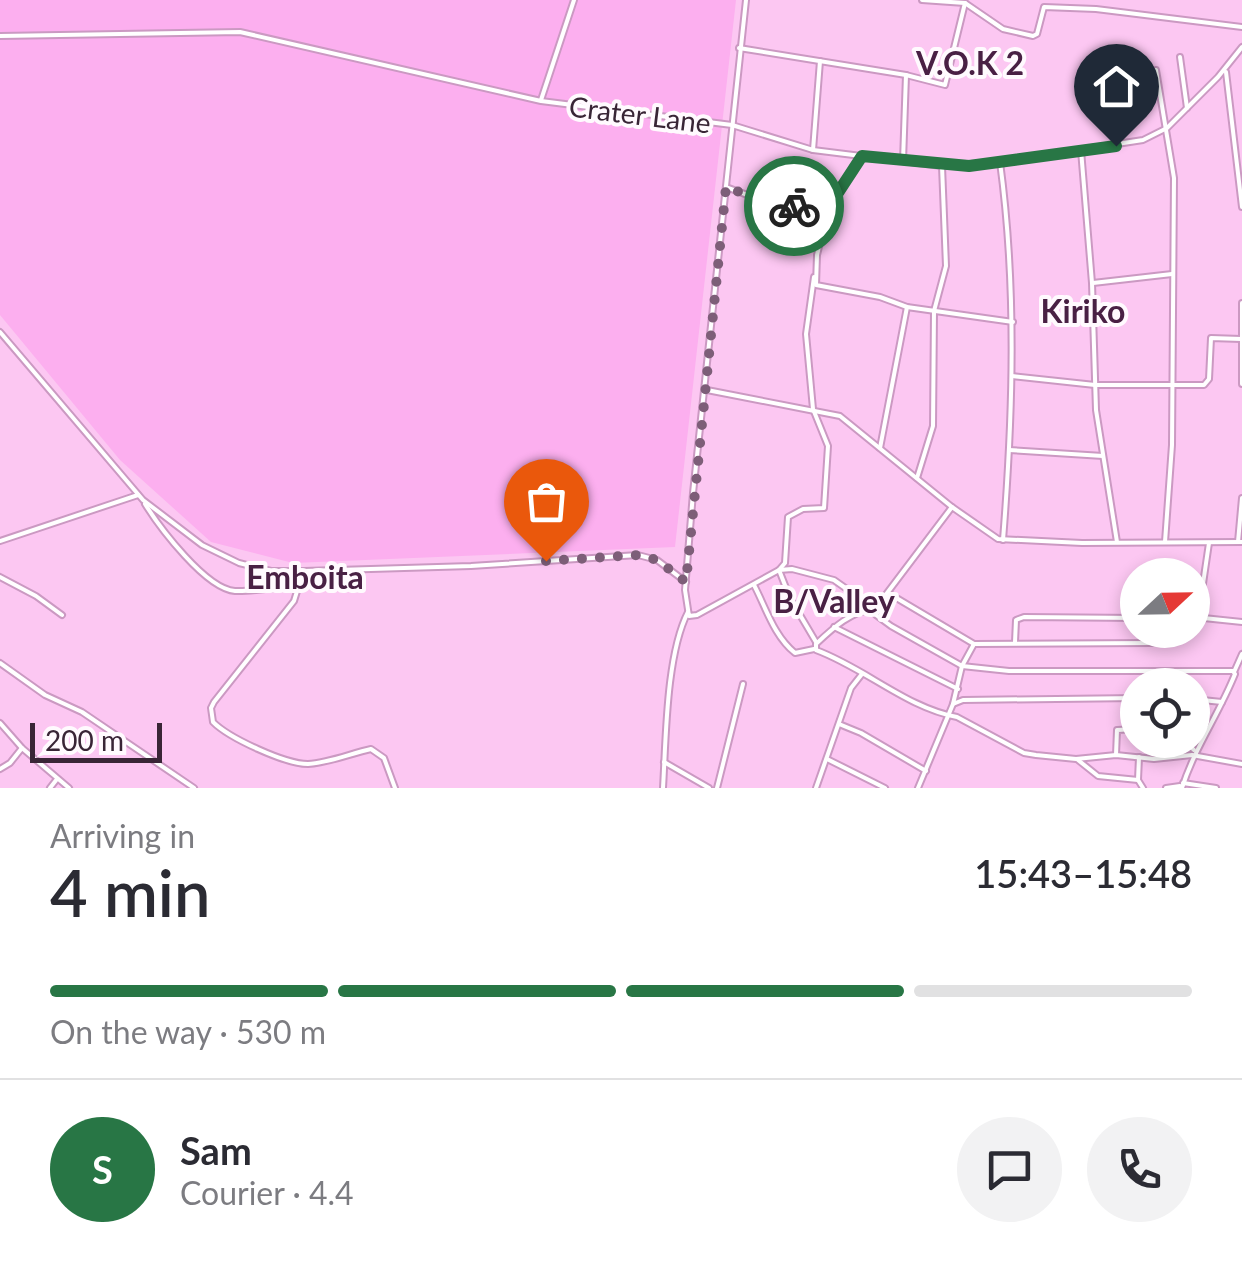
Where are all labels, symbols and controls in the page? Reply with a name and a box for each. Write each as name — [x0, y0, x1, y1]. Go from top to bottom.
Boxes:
district label: V.O.K 2 — [915, 43, 1024, 82]
pin — [1074, 44, 1159, 147]
icon: home — [1089, 59, 1144, 114]
street label: Crater Lane — [567, 88, 713, 140]
courier — [744, 156, 844, 256]
icon: bike — [767, 179, 822, 234]
district label: Kiriko — [1041, 291, 1125, 330]
pin — [504, 459, 589, 562]
icon: bag — [519, 474, 574, 529]
district label: Emboita — [246, 557, 364, 596]
north arrow — [1120, 558, 1210, 648]
map controls — [1120, 558, 1210, 758]
district label: B/Valley — [773, 581, 895, 620]
button: locate — [1120, 668, 1210, 758]
scale bar — [30, 718, 162, 762]
text: 200 m — [45, 723, 124, 757]
text: Arriving in — [50, 816, 195, 855]
text: 15:43–15:48 — [974, 850, 1192, 896]
text: 4 min — [50, 853, 210, 931]
text: On the way · 530 m — [50, 1012, 326, 1051]
button: chat — [957, 1117, 1062, 1222]
button: phone — [1087, 1117, 1192, 1222]
text: Sam — [180, 1127, 252, 1173]
text: S — [92, 1146, 113, 1192]
text: Courier · 4.4 — [180, 1173, 354, 1212]

